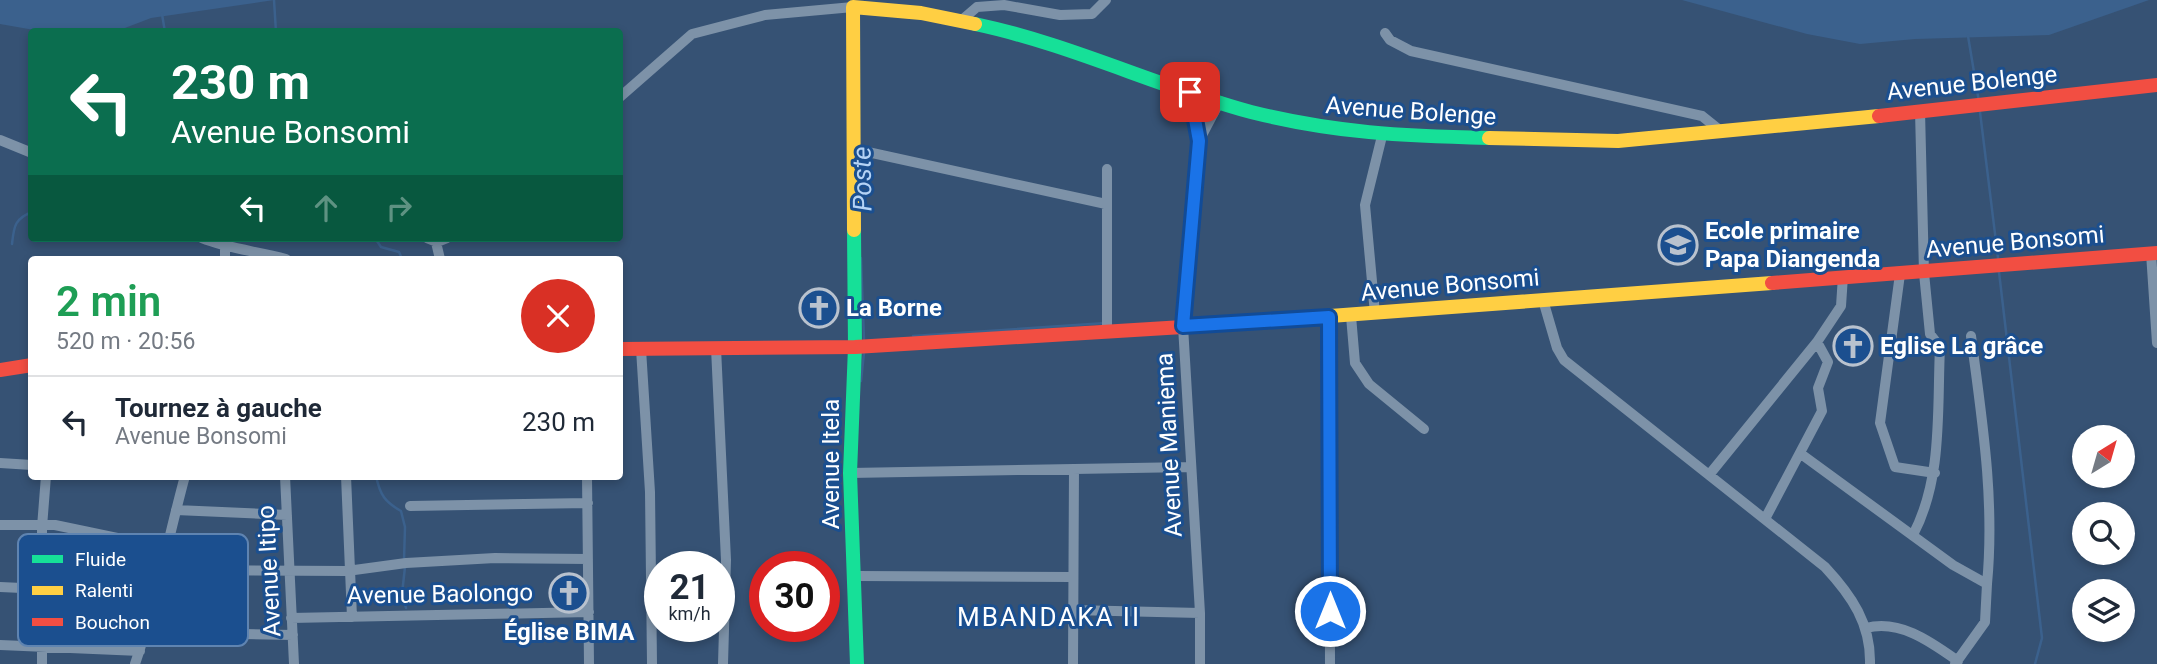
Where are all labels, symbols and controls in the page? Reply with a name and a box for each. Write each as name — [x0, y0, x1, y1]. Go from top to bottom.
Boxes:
text: 230 m — [171, 54, 310, 111]
icon: left — [56, 56, 147, 147]
street label: Avenue Bolenge — [1885, 60, 2059, 106]
pin — [1160, 62, 1220, 122]
icon: arrive — [1171, 73, 1209, 111]
street label: Avenue Bolenge — [1325, 91, 1497, 131]
text: Avenue Bonsomi — [171, 113, 410, 151]
water label: Poste — [846, 146, 878, 212]
icon: left — [234, 189, 272, 227]
icon: ahead — [307, 189, 345, 227]
icon: right — [380, 189, 418, 227]
place label: Ecole primaire Papa Diangenda — [1705, 217, 1880, 273]
street label: Avenue Bonsomi — [1924, 220, 2106, 264]
school or university icon: Ecole primaire Papa Diangenda — [1657, 224, 1699, 266]
street label: Avenue Bonsomi — [1359, 263, 1541, 307]
text: 2 min — [56, 277, 161, 326]
button: close — [521, 279, 595, 353]
church icon: La Borne — [798, 287, 840, 329]
place label: La Borne — [846, 294, 942, 322]
church icon: Eglise La grâce — [1832, 325, 1874, 367]
text: 520 m · 20:56 — [56, 328, 195, 355]
place label: Eglise La grâce — [1880, 332, 2043, 360]
street label: Avenue Maniema — [1150, 352, 1188, 538]
text: Tournez à gauche — [115, 393, 322, 423]
street label: Avenue Itela — [817, 399, 845, 529]
icon: left — [56, 403, 94, 441]
text: 230 m — [522, 407, 595, 437]
text: Avenue Bonsomi — [115, 423, 287, 450]
north arrow — [2072, 425, 2135, 488]
map controls — [2072, 425, 2135, 642]
button: search — [2072, 502, 2135, 565]
street label: Avenue Itipo — [252, 504, 286, 638]
legend — [18, 534, 248, 646]
text: Fluide — [75, 548, 126, 571]
speed limit sign: 30 — [749, 551, 840, 642]
text: 21 — [669, 567, 710, 608]
church icon: Église BIMA — [548, 572, 590, 614]
position arrow — [1293, 574, 1367, 648]
street label: Avenue Baolongo — [347, 578, 533, 610]
text: Ralenti — [75, 579, 133, 602]
button: layers — [2072, 579, 2135, 642]
district label: MBANDAKA II — [957, 602, 1141, 632]
text: km/h — [668, 603, 711, 624]
text: Bouchon — [75, 611, 150, 634]
place label: Église BIMA — [504, 618, 635, 646]

